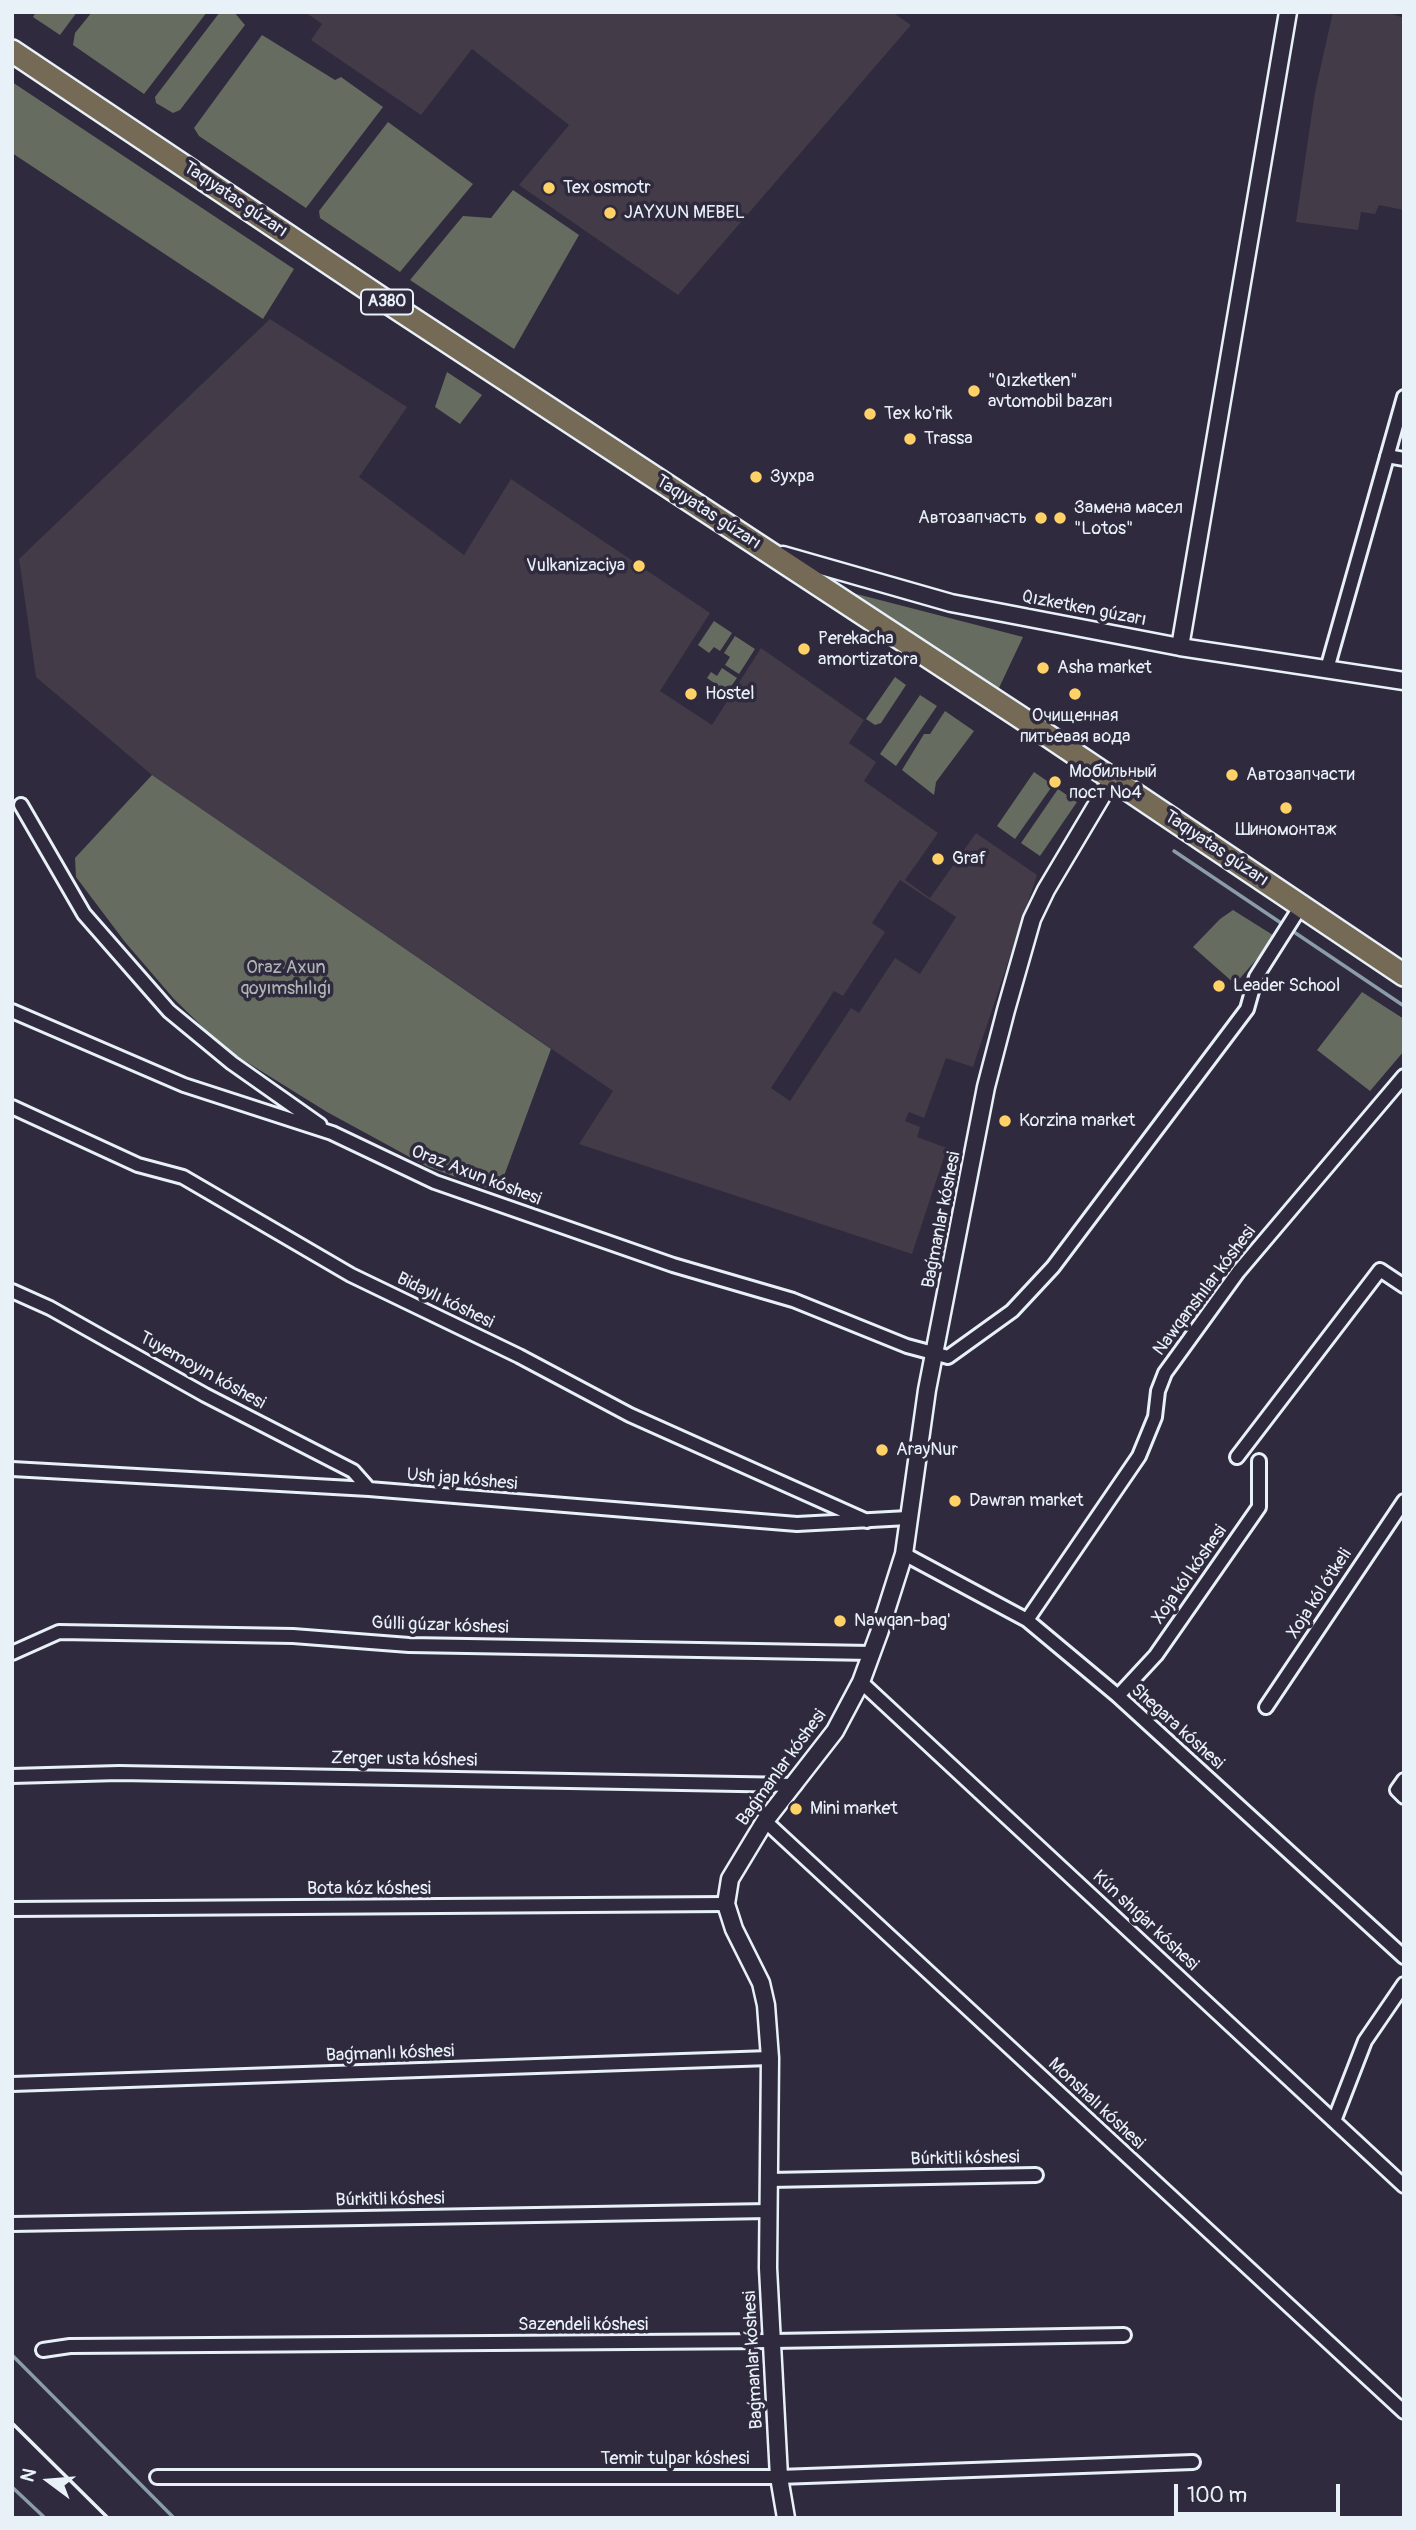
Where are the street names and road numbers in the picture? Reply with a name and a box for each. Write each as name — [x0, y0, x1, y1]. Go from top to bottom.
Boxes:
street label: Taqıyatas gúzarı — [179, 157, 291, 243]
road number: A380 — [361, 290, 413, 314]
street label: Taqıyatas gúzarı — [651, 471, 765, 555]
street label: Qızketken gúzarı — [1020, 586, 1148, 632]
street label: Taqıyatas gúzarı — [1160, 806, 1272, 892]
street label: Oraz Axun kóshesi — [408, 1141, 544, 1211]
street label: Baǵmanlar kóshesi — [918, 1150, 966, 1290]
street label: Nawqanshılar kóshesi — [1149, 1222, 1261, 1360]
street label: Bidaylı kóshesi — [393, 1268, 497, 1334]
street label: Tuyemoyın kóshesi — [135, 1327, 269, 1415]
street label: Ush jap kóshesi — [406, 1464, 518, 1496]
street label: Xoja kól kóshesi — [1148, 1521, 1232, 1629]
street label: Xoja kól ótkeli — [1283, 1545, 1357, 1643]
street label: Gúlli gúzar kóshesi — [371, 1613, 509, 1639]
street label: Shegara kóshesi — [1126, 1680, 1228, 1774]
street label: Baǵmanlar kóshesi — [733, 1706, 831, 1830]
street label: Zerger usta kóshesi — [331, 1748, 477, 1772]
street label: Kún shıǵar kóshesi — [1087, 1866, 1203, 1976]
street label: Bota kóz kóshesi — [307, 1878, 431, 1900]
street label: Baǵmanlı kóshesi — [325, 2041, 455, 2067]
street label: Monshalı kóshesi — [1043, 2054, 1149, 2154]
street label: Búrkitli kóshesi — [910, 2147, 1020, 2171]
street label: Búrkitli kóshesi — [335, 2188, 445, 2212]
street label: Baǵmanlar kóshesi — [740, 2290, 768, 2430]
street label: Sazendeli kóshesi — [518, 2314, 648, 2336]
street label: Temir tulpar kóshesi — [601, 2448, 749, 2470]

